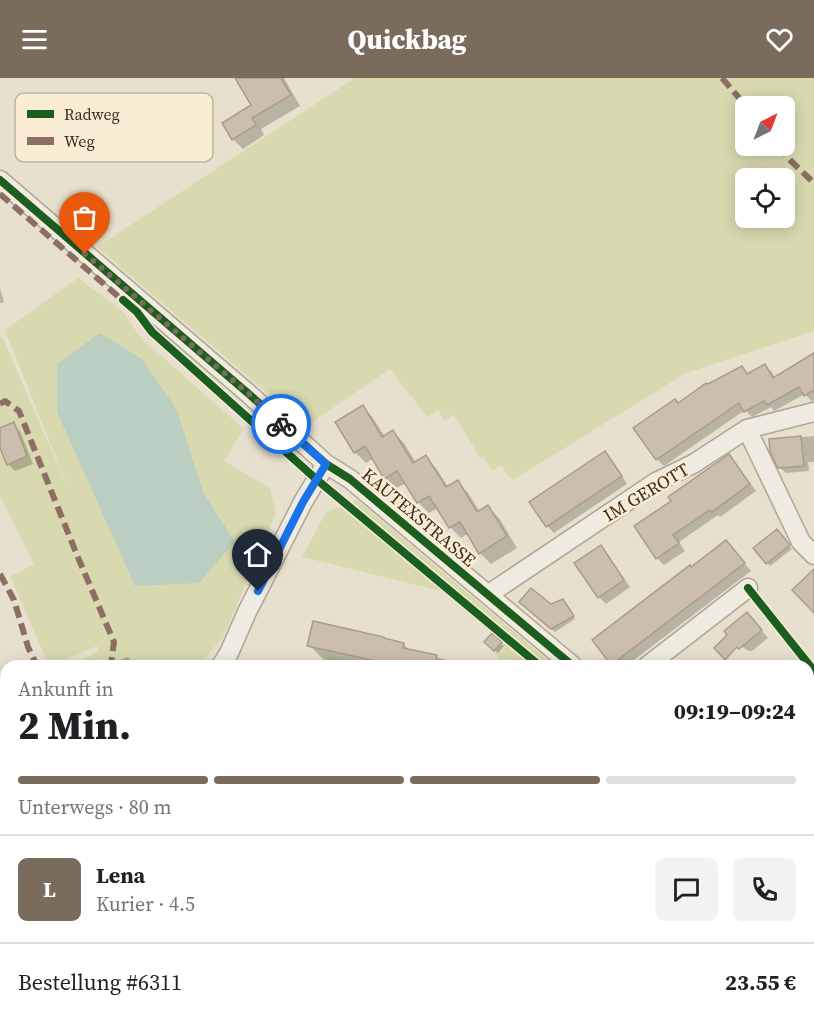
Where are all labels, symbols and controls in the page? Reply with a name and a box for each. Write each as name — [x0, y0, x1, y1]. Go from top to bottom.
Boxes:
text: Quickbag — [347, 21, 467, 58]
icon: menu — [18, 23, 51, 56]
icon: heart — [763, 23, 796, 56]
legend — [15, 93, 213, 162]
north arrow — [735, 96, 795, 156]
map controls — [735, 96, 795, 228]
text: Radweg — [64, 103, 120, 125]
text: Weg — [64, 130, 95, 152]
button: locate — [735, 168, 795, 228]
pin — [59, 192, 110, 254]
icon: bag — [68, 201, 101, 234]
courier — [251, 394, 311, 454]
icon: bike — [265, 408, 298, 441]
street label: IM GEROTT — [598, 457, 694, 527]
street label: KAUTEXSTRASSE — [357, 462, 481, 572]
pin — [232, 529, 283, 591]
icon: home — [241, 538, 274, 571]
text: Ankunft in — [18, 675, 114, 703]
text: 09:19–09:24 — [674, 696, 796, 726]
text: 2 Min. — [18, 699, 131, 752]
text: Unterwegs · 80 m — [18, 793, 171, 821]
button: chat — [655, 858, 718, 921]
button: phone — [733, 858, 796, 921]
text: Lena — [96, 860, 145, 890]
text: L — [43, 874, 56, 904]
text: Kurier · 4.5 — [96, 890, 195, 918]
text: Bestellung #6311 — [18, 967, 182, 997]
text: 23.55 € — [725, 967, 796, 997]

